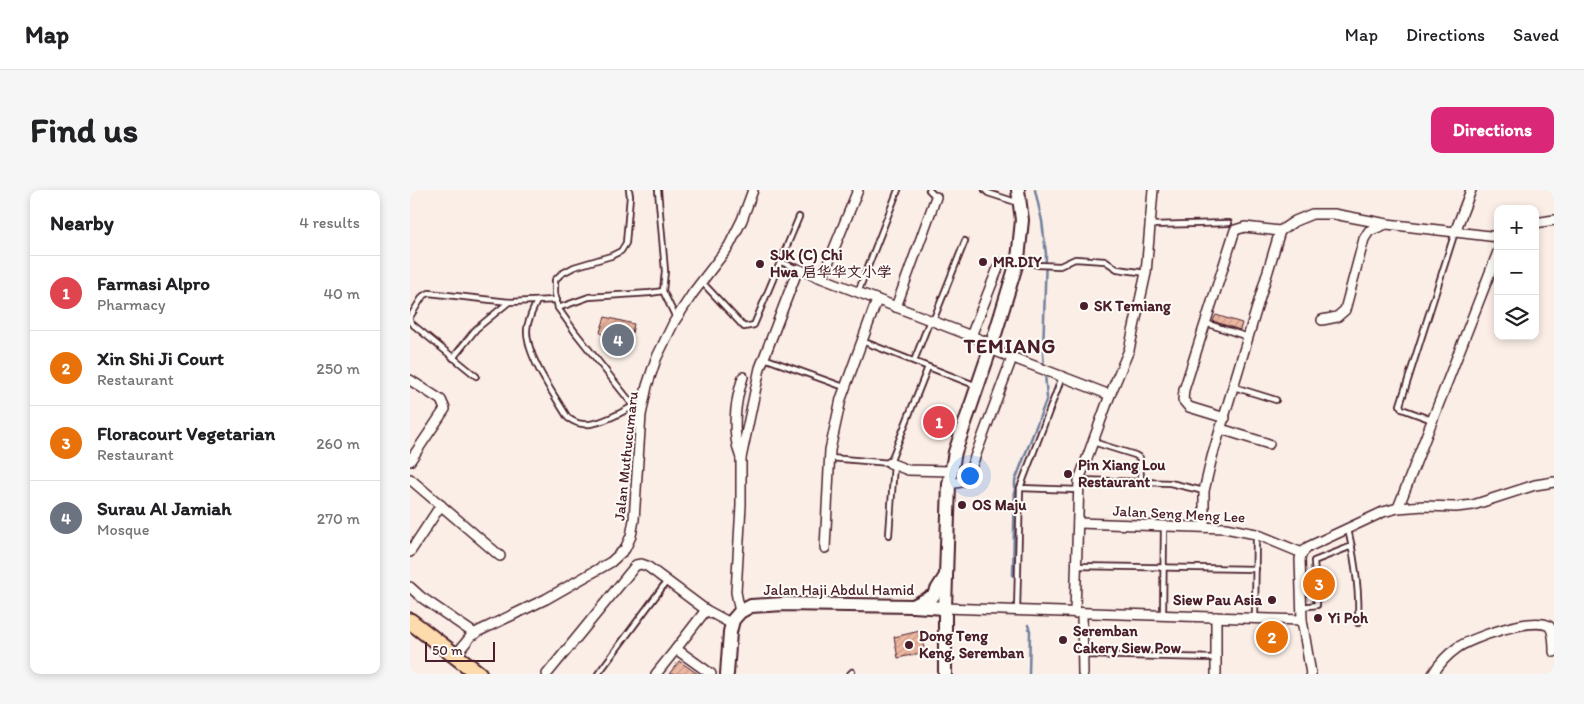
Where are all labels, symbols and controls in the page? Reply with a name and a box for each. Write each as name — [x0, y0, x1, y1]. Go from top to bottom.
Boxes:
text: Map — [25, 20, 69, 49]
text: Map — [1345, 24, 1378, 46]
text: Directions — [1406, 24, 1485, 46]
text: Saved — [1513, 24, 1559, 46]
button: Directions — [1431, 107, 1554, 153]
text: Find us — [30, 109, 138, 151]
map controls — [1494, 205, 1539, 340]
button: + — [1494, 205, 1539, 250]
text: Nearby — [50, 210, 114, 235]
text: 4 results — [299, 213, 360, 232]
place label: SJK (C) Chi Hwa 启华华文小学 — [770, 246, 892, 281]
button: − — [1494, 250, 1539, 295]
place label: MR.DIY — [993, 253, 1042, 271]
marker: MR.DIY — [977, 256, 989, 268]
marker: SJK (C) Chi Hwa 启华华文小学 — [754, 258, 766, 270]
text: Farmasi Alpro — [97, 272, 210, 295]
text: 1 — [62, 284, 70, 303]
text: 40 m — [323, 284, 360, 303]
text: Pharmacy — [97, 295, 165, 314]
button: layers — [1494, 295, 1539, 340]
place label: SK Temiang — [1094, 297, 1171, 316]
marker: SK Temiang — [1078, 300, 1090, 312]
pin: 4 — [602, 321, 634, 359]
district label: TEMIANG — [963, 334, 1056, 358]
text: Xin Shi Ji Court — [97, 347, 224, 370]
text: 2 — [62, 359, 70, 378]
text: 250 m — [316, 359, 360, 378]
text: Restaurant — [97, 370, 174, 389]
street label: Jalan Muthucumaru — [610, 390, 642, 522]
pin: 1 — [923, 403, 955, 441]
text: Floracourt Vegetarian — [97, 422, 275, 445]
text: 3 — [62, 434, 70, 453]
text: 260 m — [316, 434, 360, 453]
text: Restaurant — [97, 445, 174, 464]
place label: Pin Xiang Lou Restaurant — [1078, 456, 1166, 491]
your location — [957, 463, 983, 489]
marker: Pin Xiang Lou Restaurant — [1062, 468, 1074, 480]
place label: OS Maju — [972, 496, 1027, 515]
text: Surau Al Jamiah — [97, 497, 231, 520]
marker: OS Maju — [956, 499, 968, 511]
street label: Jalan Seng Meng Lee — [1112, 502, 1246, 526]
text: 4 — [61, 509, 71, 528]
text: 270 m — [317, 509, 360, 528]
text: Mosque — [97, 520, 150, 539]
pin: 3 — [1303, 565, 1335, 603]
street label: Jalan Haji Abdul Hamid — [764, 581, 914, 599]
place label: Siew Pau Asia — [1173, 591, 1262, 609]
marker: Siew Pau Asia — [1266, 594, 1278, 606]
place label: Yi Poh — [1327, 609, 1369, 627]
marker: Yi Poh — [1312, 612, 1324, 624]
pin: 2 — [1256, 618, 1288, 656]
place label: Seremban Cakery Siew Pow — [1073, 622, 1182, 658]
place label: Dong Teng Keng, Seremban — [919, 627, 1025, 663]
marker: Seremban Cakery Siew Pow — [1057, 634, 1069, 646]
scale bar — [425, 639, 495, 662]
marker: Dong Teng Keng, Seremban — [903, 639, 915, 651]
text: 50 m — [432, 642, 463, 659]

